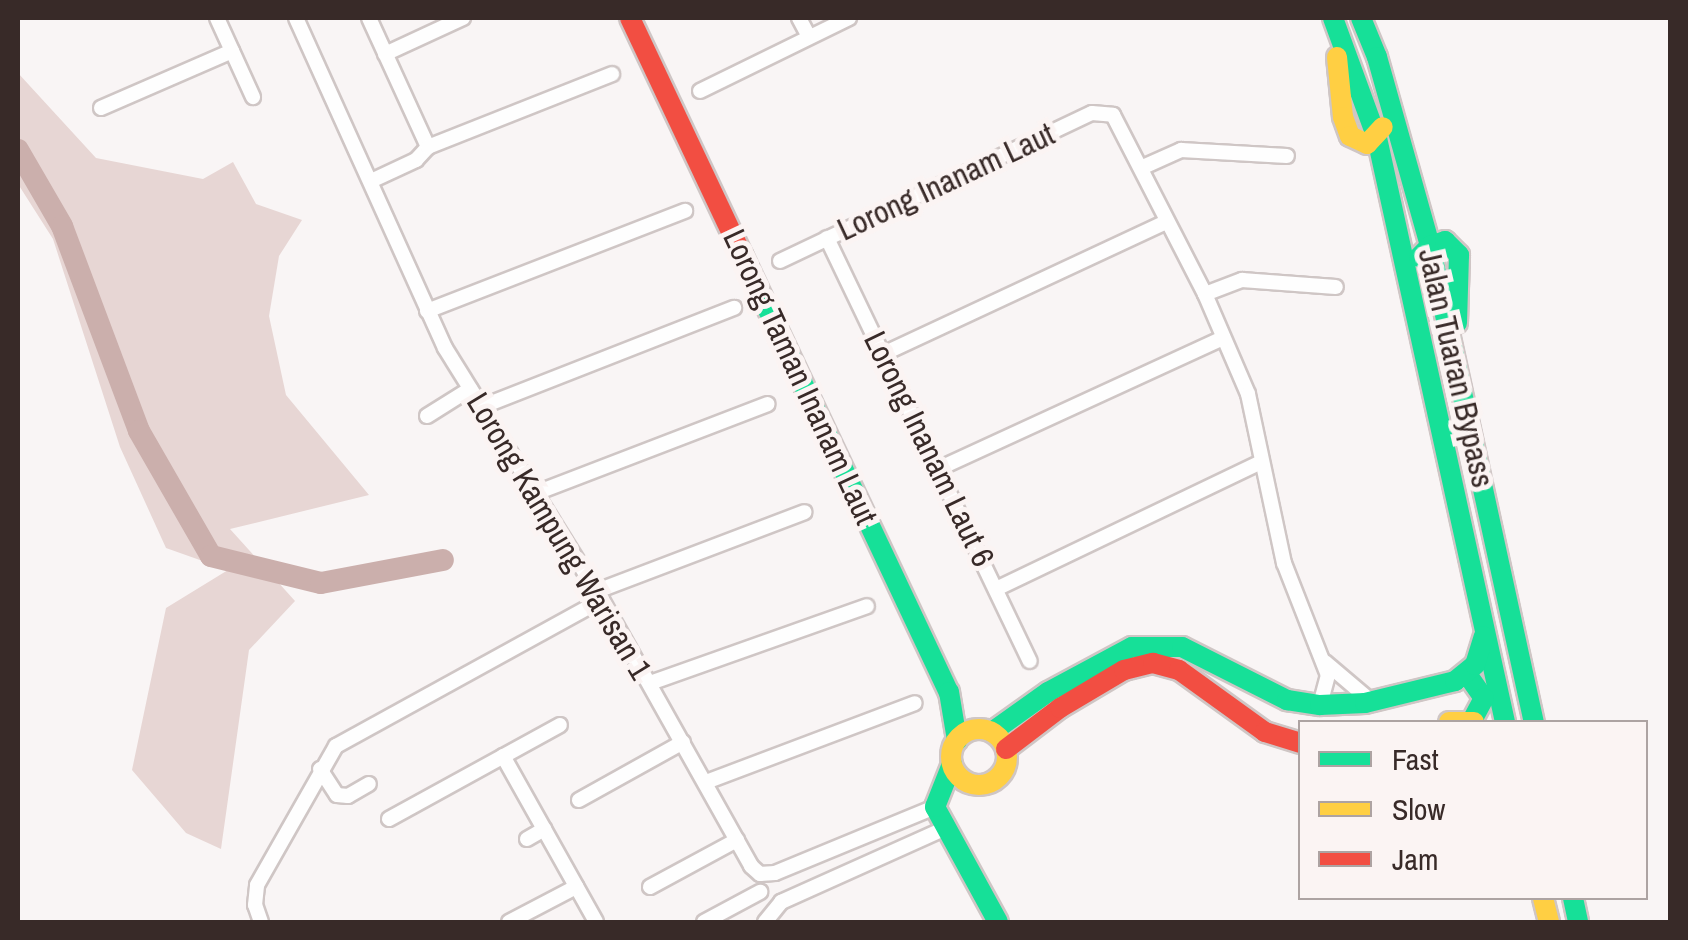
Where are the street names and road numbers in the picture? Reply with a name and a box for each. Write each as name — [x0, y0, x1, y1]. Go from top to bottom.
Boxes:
street label: Lorong Inanam Laut — [831, 115, 1061, 249]
street label: Lorong Taman Inanam Laut — [715, 223, 885, 531]
street label: Jalan Tuaran Bypass — [1410, 245, 1502, 491]
street label: Lorong Inanam Laut 6 — [855, 325, 1003, 573]
street label: Lorong Kampung Warisan 1 — [458, 386, 660, 686]

